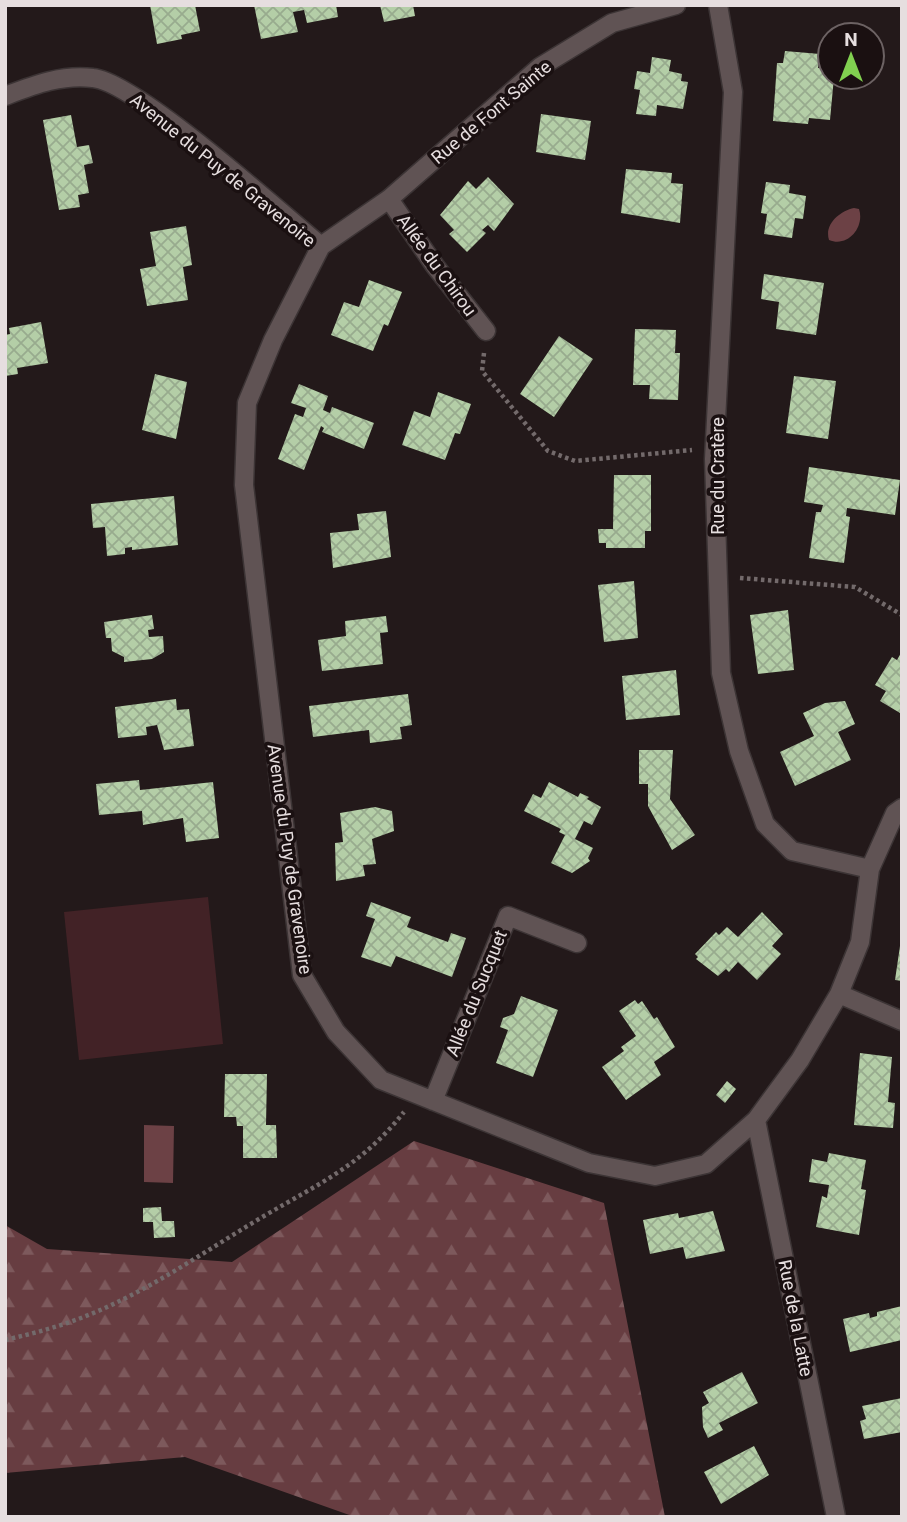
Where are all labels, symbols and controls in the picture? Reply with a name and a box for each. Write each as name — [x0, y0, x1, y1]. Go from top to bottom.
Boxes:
north arrow — [816, 21, 886, 91]
text: N — [844, 28, 858, 51]
street label: Rue de Font Sainte — [427, 56, 555, 168]
street label: Avenue du Puy de Gravenoire — [126, 89, 320, 251]
street label: Allée du Chirou — [393, 210, 481, 320]
street label: Rue du Cratère — [707, 417, 728, 535]
street label: Avenue du Puy de Gravenoire — [263, 743, 317, 975]
street label: Allée du Sucquet — [441, 927, 511, 1059]
street label: Rue de la Latte — [774, 1258, 818, 1378]

